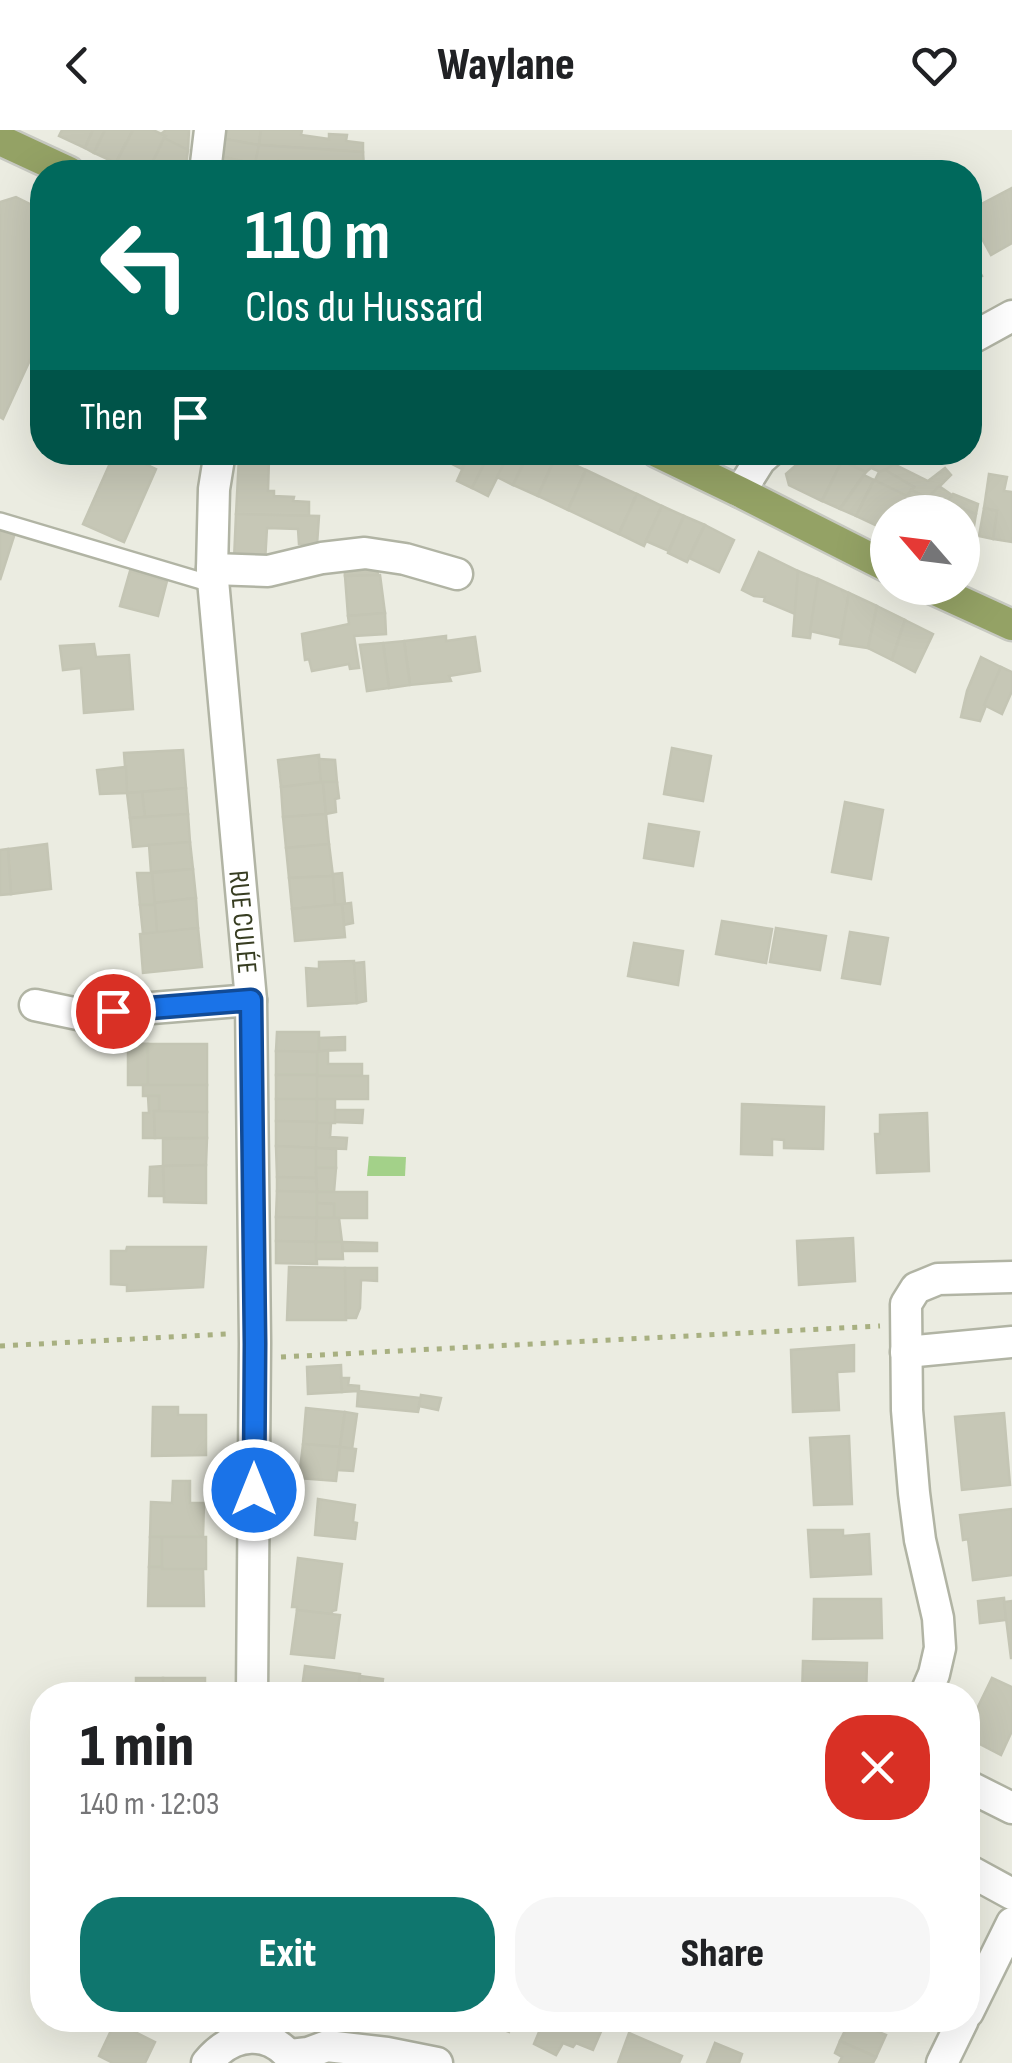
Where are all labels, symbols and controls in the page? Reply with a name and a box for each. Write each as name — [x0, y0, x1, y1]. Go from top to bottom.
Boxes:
icon: back — [50, 38, 105, 93]
text: Waylane — [437, 38, 575, 93]
icon: heart — [907, 38, 962, 93]
text: 110 m — [245, 195, 391, 279]
icon: left — [80, 200, 210, 330]
text: Clos du Hussard — [245, 280, 484, 335]
icon: arrive — [163, 390, 218, 445]
text: Then — [80, 395, 143, 440]
north arrow — [870, 495, 980, 605]
map controls — [870, 495, 980, 605]
street label: RUE CULÉE — [221, 869, 264, 975]
pin — [71, 969, 156, 1054]
icon: arrive — [86, 984, 141, 1039]
position arrow — [202, 1438, 306, 1542]
text: 1 min — [80, 1711, 194, 1783]
button: close — [825, 1715, 930, 1820]
text: 140 m · 12:03 — [80, 1785, 219, 1824]
button: Exit — [80, 1897, 495, 2012]
button: Share — [515, 1897, 930, 2012]

